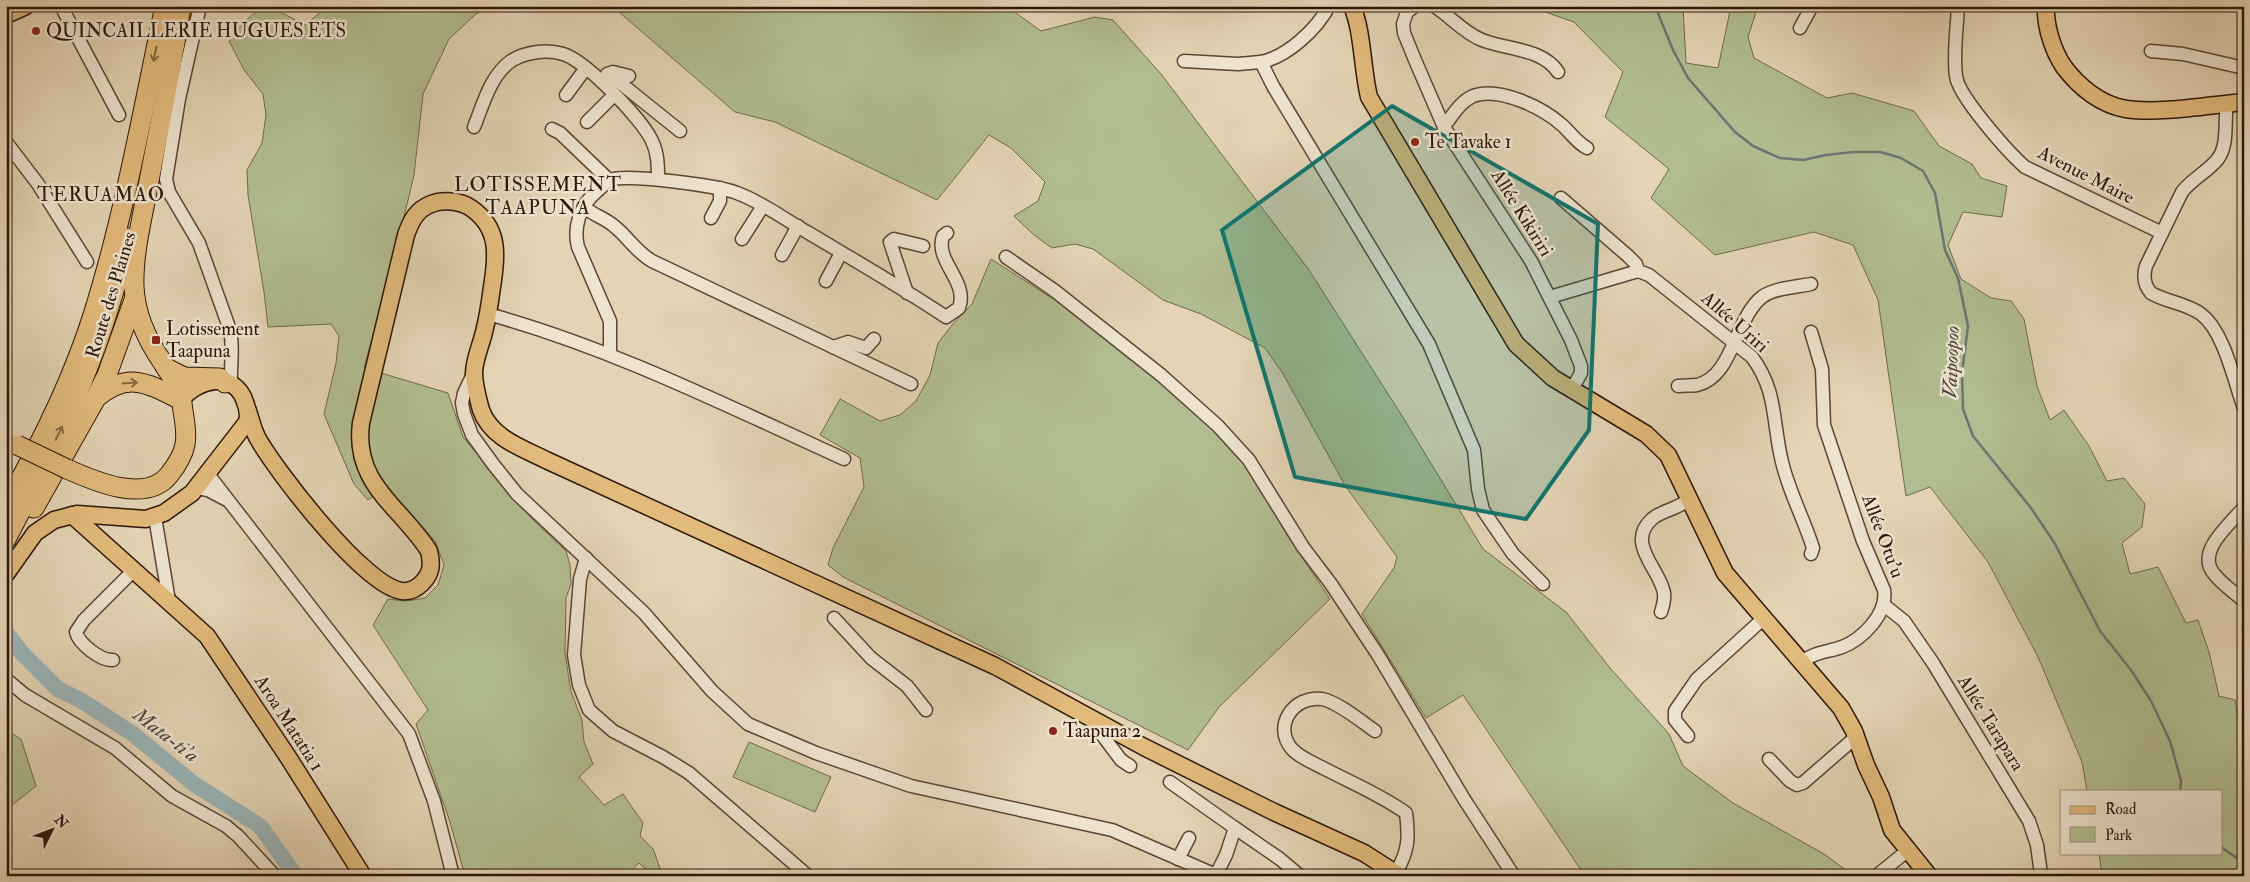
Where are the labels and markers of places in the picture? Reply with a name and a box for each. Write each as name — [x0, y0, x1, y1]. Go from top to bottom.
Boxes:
place label: QUINCAILLERIE HUGUES ETS — [46, 19, 346, 43]
marker: QUINCAILLERIE HUGUES ETS — [30, 25, 42, 37]
place label: Te Tavake 1 — [1425, 130, 1512, 154]
marker: Te Tavake 1 — [1409, 136, 1421, 148]
place label: Lotissement Taapuna — [166, 317, 260, 364]
marker: Lotissement Taapuna — [150, 334, 162, 346]
place label: Taapuna 2 — [1063, 719, 1141, 744]
marker: Taapuna 2 — [1047, 725, 1059, 737]

